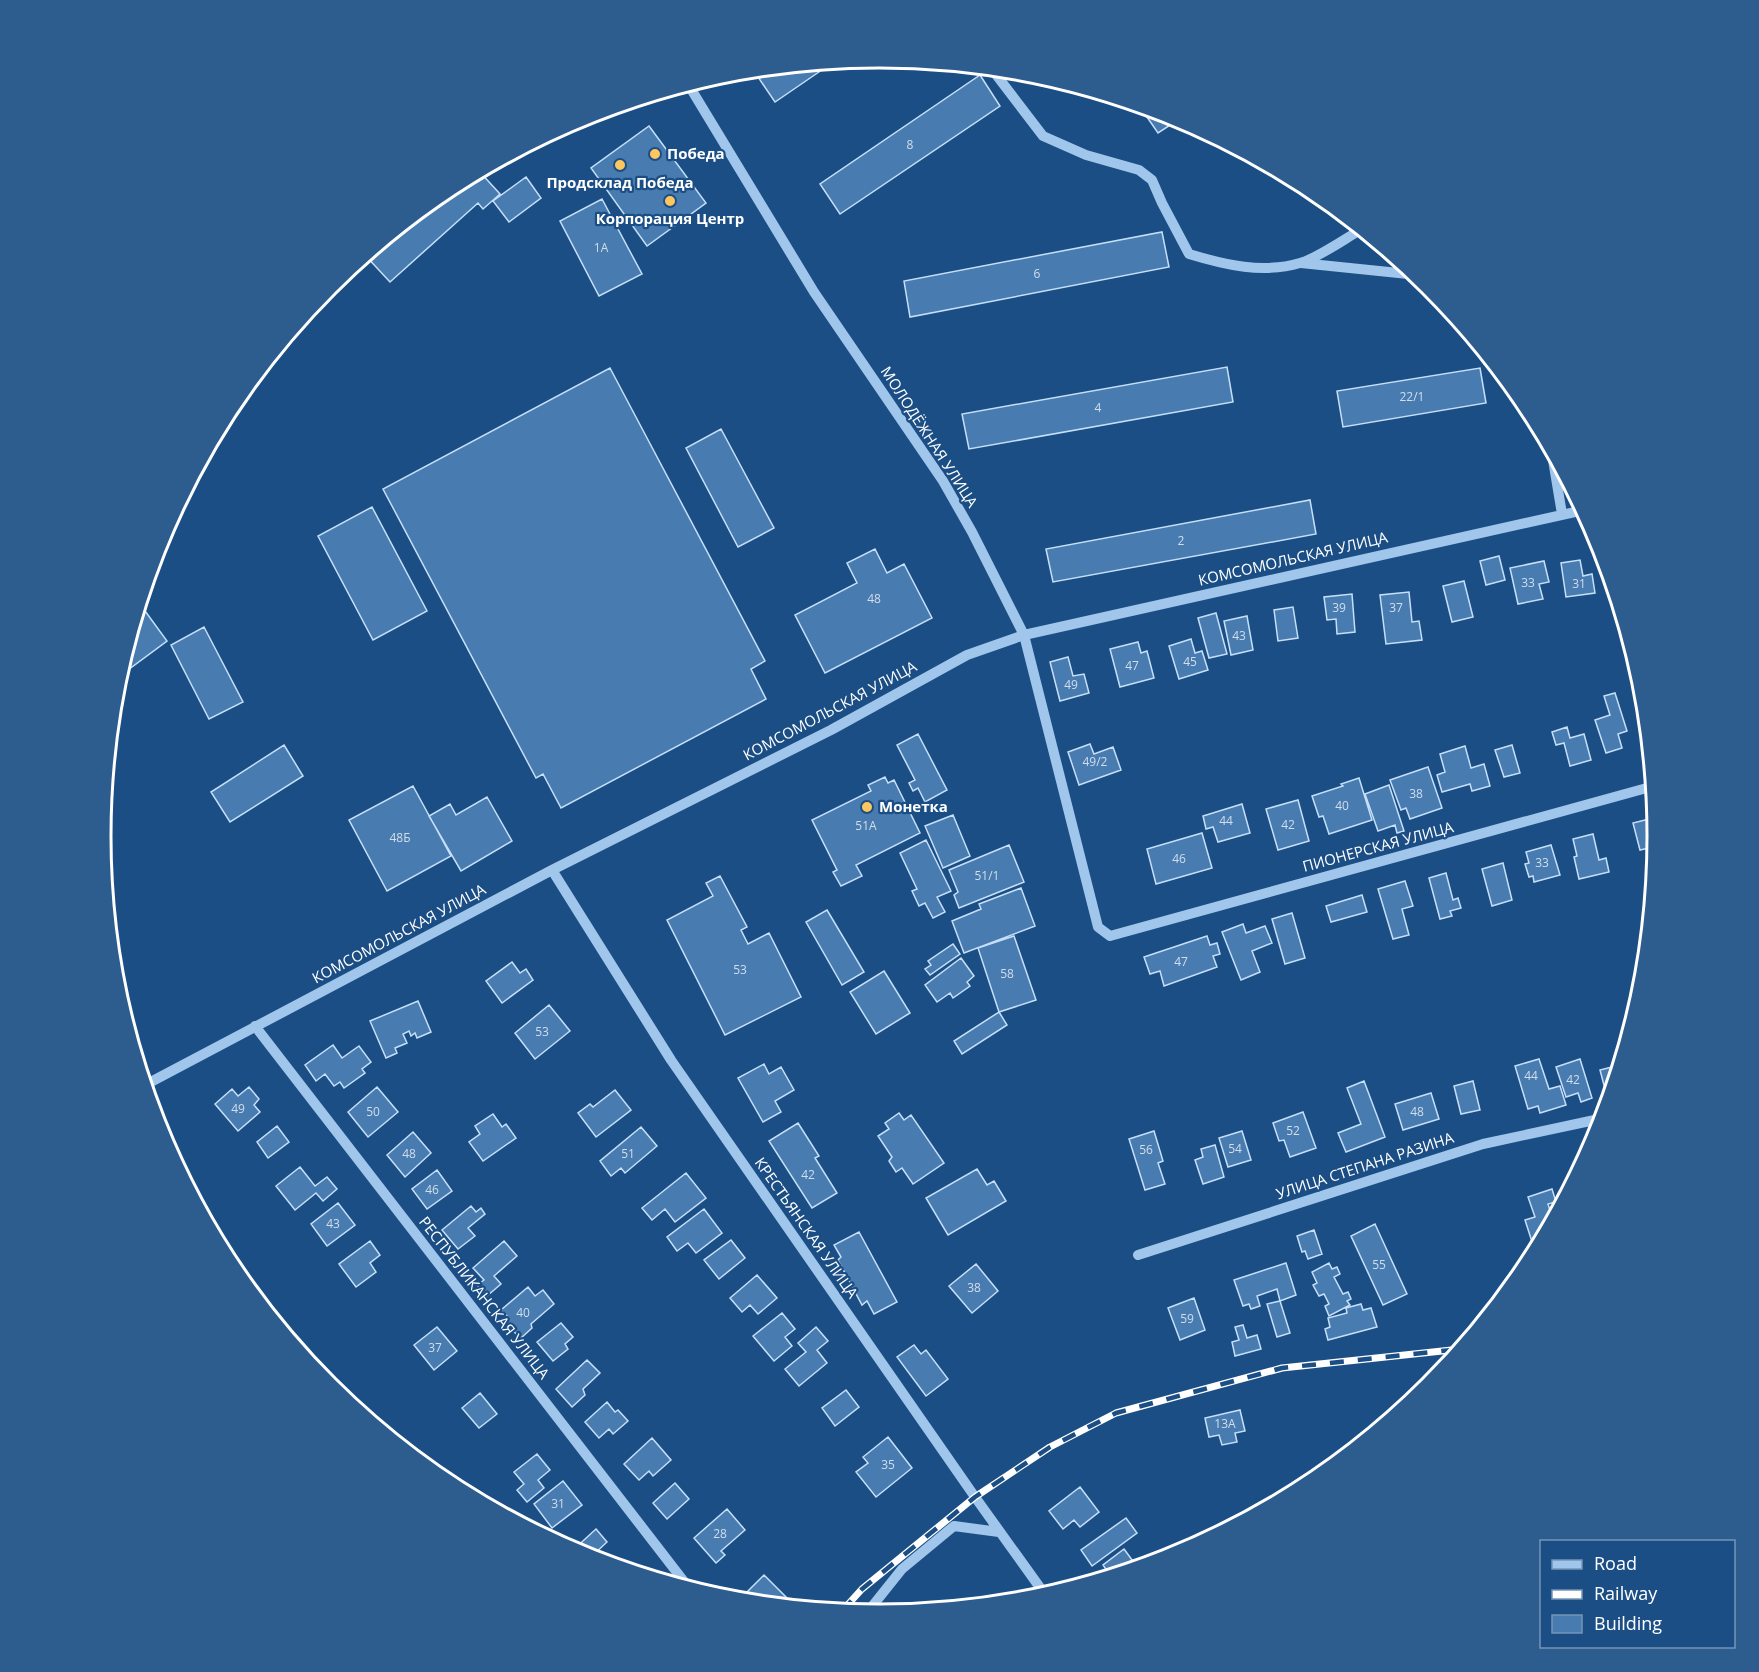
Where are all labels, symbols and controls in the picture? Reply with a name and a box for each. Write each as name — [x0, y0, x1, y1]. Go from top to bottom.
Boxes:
house number: 8 — [907, 136, 914, 153]
place label: Победа — [667, 143, 725, 163]
marker: Победа — [648, 147, 662, 161]
marker: Продсклад Победа — [613, 158, 627, 172]
place label: Продсклад Победа — [546, 172, 694, 192]
marker: Корпорация Центр — [663, 194, 677, 208]
place label: Корпорация Центр — [596, 208, 744, 228]
house number: 1А — [594, 239, 609, 256]
house number: 6 — [1034, 265, 1041, 282]
street label: МОЛОДЁЖНАЯ УЛИЦА — [877, 362, 983, 511]
house number: 22/1 — [1400, 388, 1424, 405]
house number: 4 — [1095, 399, 1102, 416]
street label: КОМСОМОЛЬСКАЯ УЛИЦА — [1196, 526, 1390, 590]
house number: 2 — [1178, 532, 1185, 549]
house number: 33 — [1521, 574, 1535, 591]
house number: 31 — [1572, 575, 1586, 592]
house number: 48 — [867, 590, 881, 607]
house number: 39 — [1332, 599, 1346, 616]
house number: 37 — [1389, 599, 1403, 616]
house number: 43 — [1232, 627, 1246, 644]
house number: 45 — [1183, 653, 1197, 670]
street label: КОМСОМОЛЬСКАЯ УЛИЦА — [739, 656, 920, 764]
house number: 47 — [1125, 657, 1139, 674]
house number: 49 — [1064, 676, 1078, 693]
house number: 49/2 — [1083, 753, 1108, 770]
house number: 38 — [1409, 785, 1423, 802]
place label: Монетка — [879, 796, 948, 816]
house number: 40 — [1335, 797, 1349, 814]
marker: Монетка — [860, 800, 874, 814]
house number: 44 — [1219, 812, 1233, 829]
house number: 42 — [1281, 816, 1295, 833]
street label: ПИОНЕРСКАЯ УЛИЦА — [1300, 816, 1456, 876]
house number: 51А — [855, 817, 877, 834]
house number: 48Б — [389, 829, 411, 846]
house number: 46 — [1172, 850, 1186, 867]
house number: 33 — [1535, 854, 1549, 871]
house number: 51/1 — [975, 867, 999, 884]
street label: КОМСОМОЛЬСКАЯ УЛИЦА — [308, 879, 489, 987]
house number: 47 — [1174, 953, 1188, 970]
house number: 53 — [733, 961, 747, 978]
house number: 58 — [1000, 965, 1014, 982]
house number: 53 — [535, 1023, 549, 1040]
house number: 44 — [1524, 1067, 1538, 1084]
house number: 42 — [1566, 1071, 1580, 1088]
house number: 49 — [231, 1100, 245, 1117]
house number: 50 — [366, 1103, 380, 1120]
house number: 48 — [1410, 1103, 1424, 1120]
house number: 52 — [1286, 1122, 1300, 1139]
street label: УЛИЦА СТЕПАНА РАЗИНА — [1273, 1127, 1457, 1203]
house number: 54 — [1228, 1140, 1242, 1157]
house number: 56 — [1139, 1141, 1153, 1158]
house number: 48 — [402, 1145, 416, 1162]
house number: 51 — [621, 1145, 635, 1162]
street label: КРЕСТЬЯНСКАЯ УЛИЦА — [751, 1153, 863, 1302]
house number: 42 — [801, 1166, 815, 1183]
house number: 46 — [425, 1181, 439, 1198]
street label: РЕСПУБЛИКАНСКАЯ УЛИЦА — [415, 1212, 555, 1383]
house number: 43 — [326, 1215, 340, 1232]
house number: 55 — [1372, 1256, 1386, 1273]
house number: 38 — [967, 1279, 981, 1296]
house number: 40 — [516, 1304, 530, 1321]
house number: 59 — [1180, 1310, 1194, 1327]
house number: 37 — [428, 1339, 442, 1356]
house number: 13А — [1214, 1415, 1236, 1432]
house number: 35 — [881, 1456, 895, 1473]
house number: 31 — [551, 1495, 565, 1512]
house number: 28 — [713, 1525, 727, 1542]
legend — [1540, 1540, 1735, 1648]
text: Road — [1594, 1551, 1637, 1575]
text: Railway — [1594, 1581, 1658, 1605]
text: Building — [1594, 1611, 1662, 1635]

